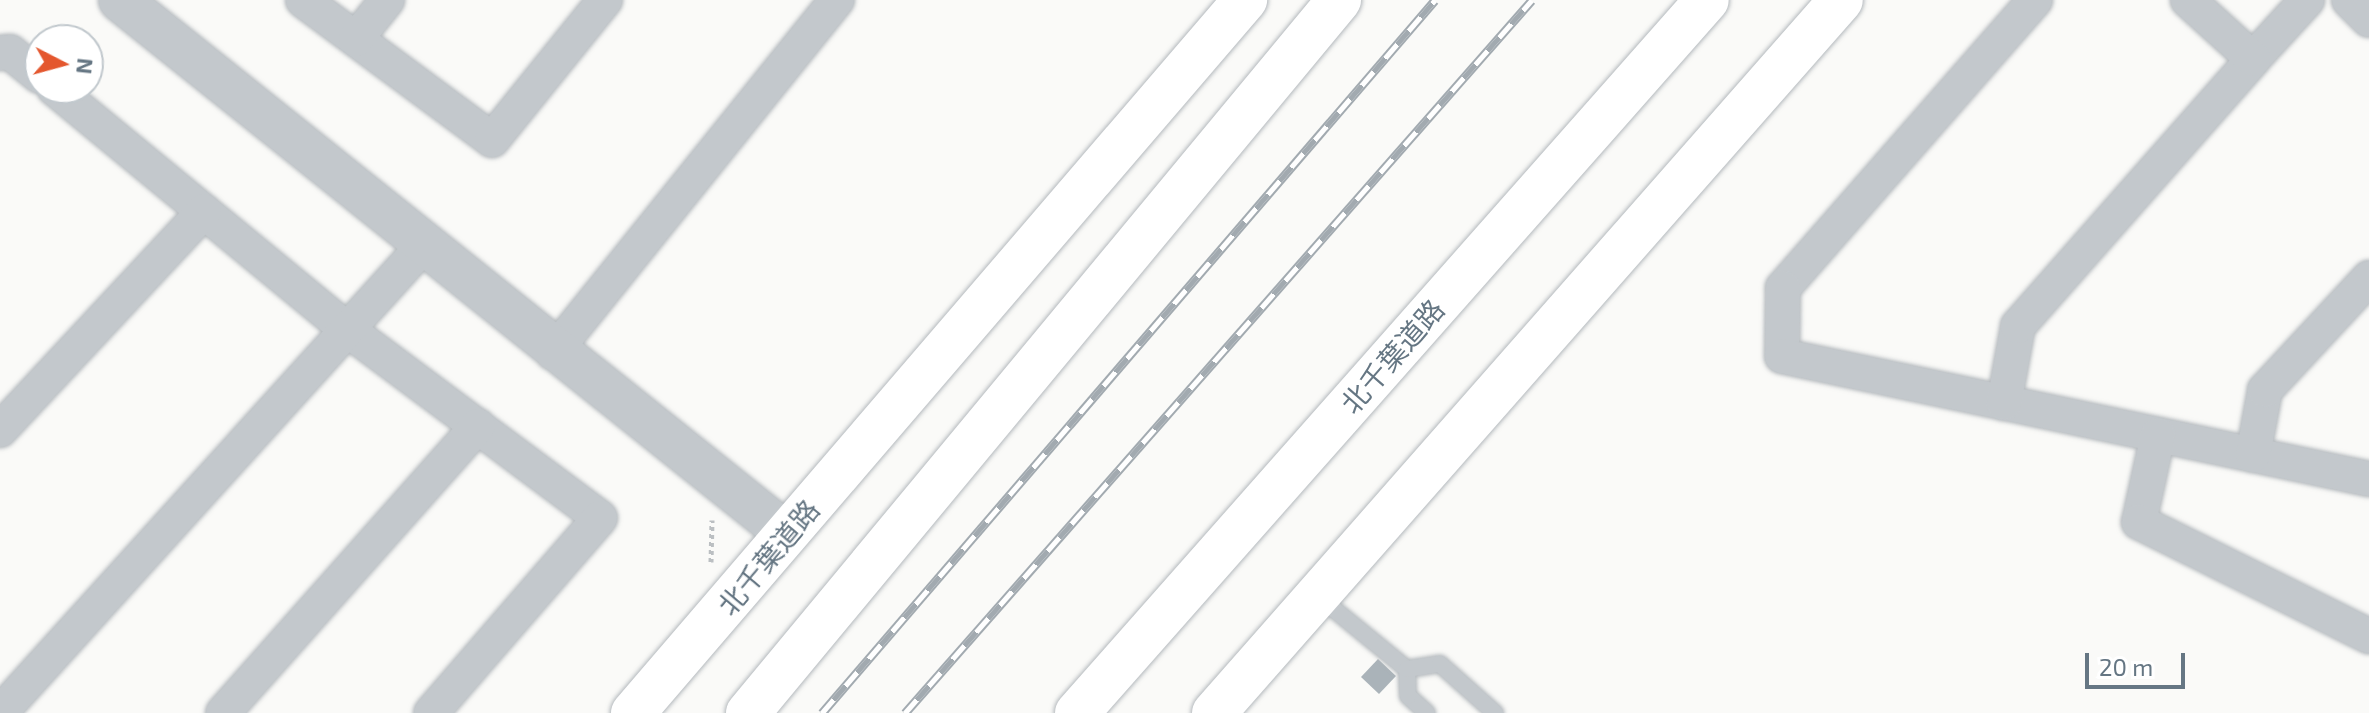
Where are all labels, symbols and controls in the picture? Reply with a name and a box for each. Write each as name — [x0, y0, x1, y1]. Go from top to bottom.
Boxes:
north arrow — [24, 24, 104, 104]
text: N — [72, 57, 100, 76]
street label: 北千葉道路 — [1333, 292, 1451, 420]
street label: 北千葉道路 — [710, 493, 826, 621]
scale bar — [2089, 637, 2189, 687]
text: 20 m — [2099, 652, 2153, 681]

